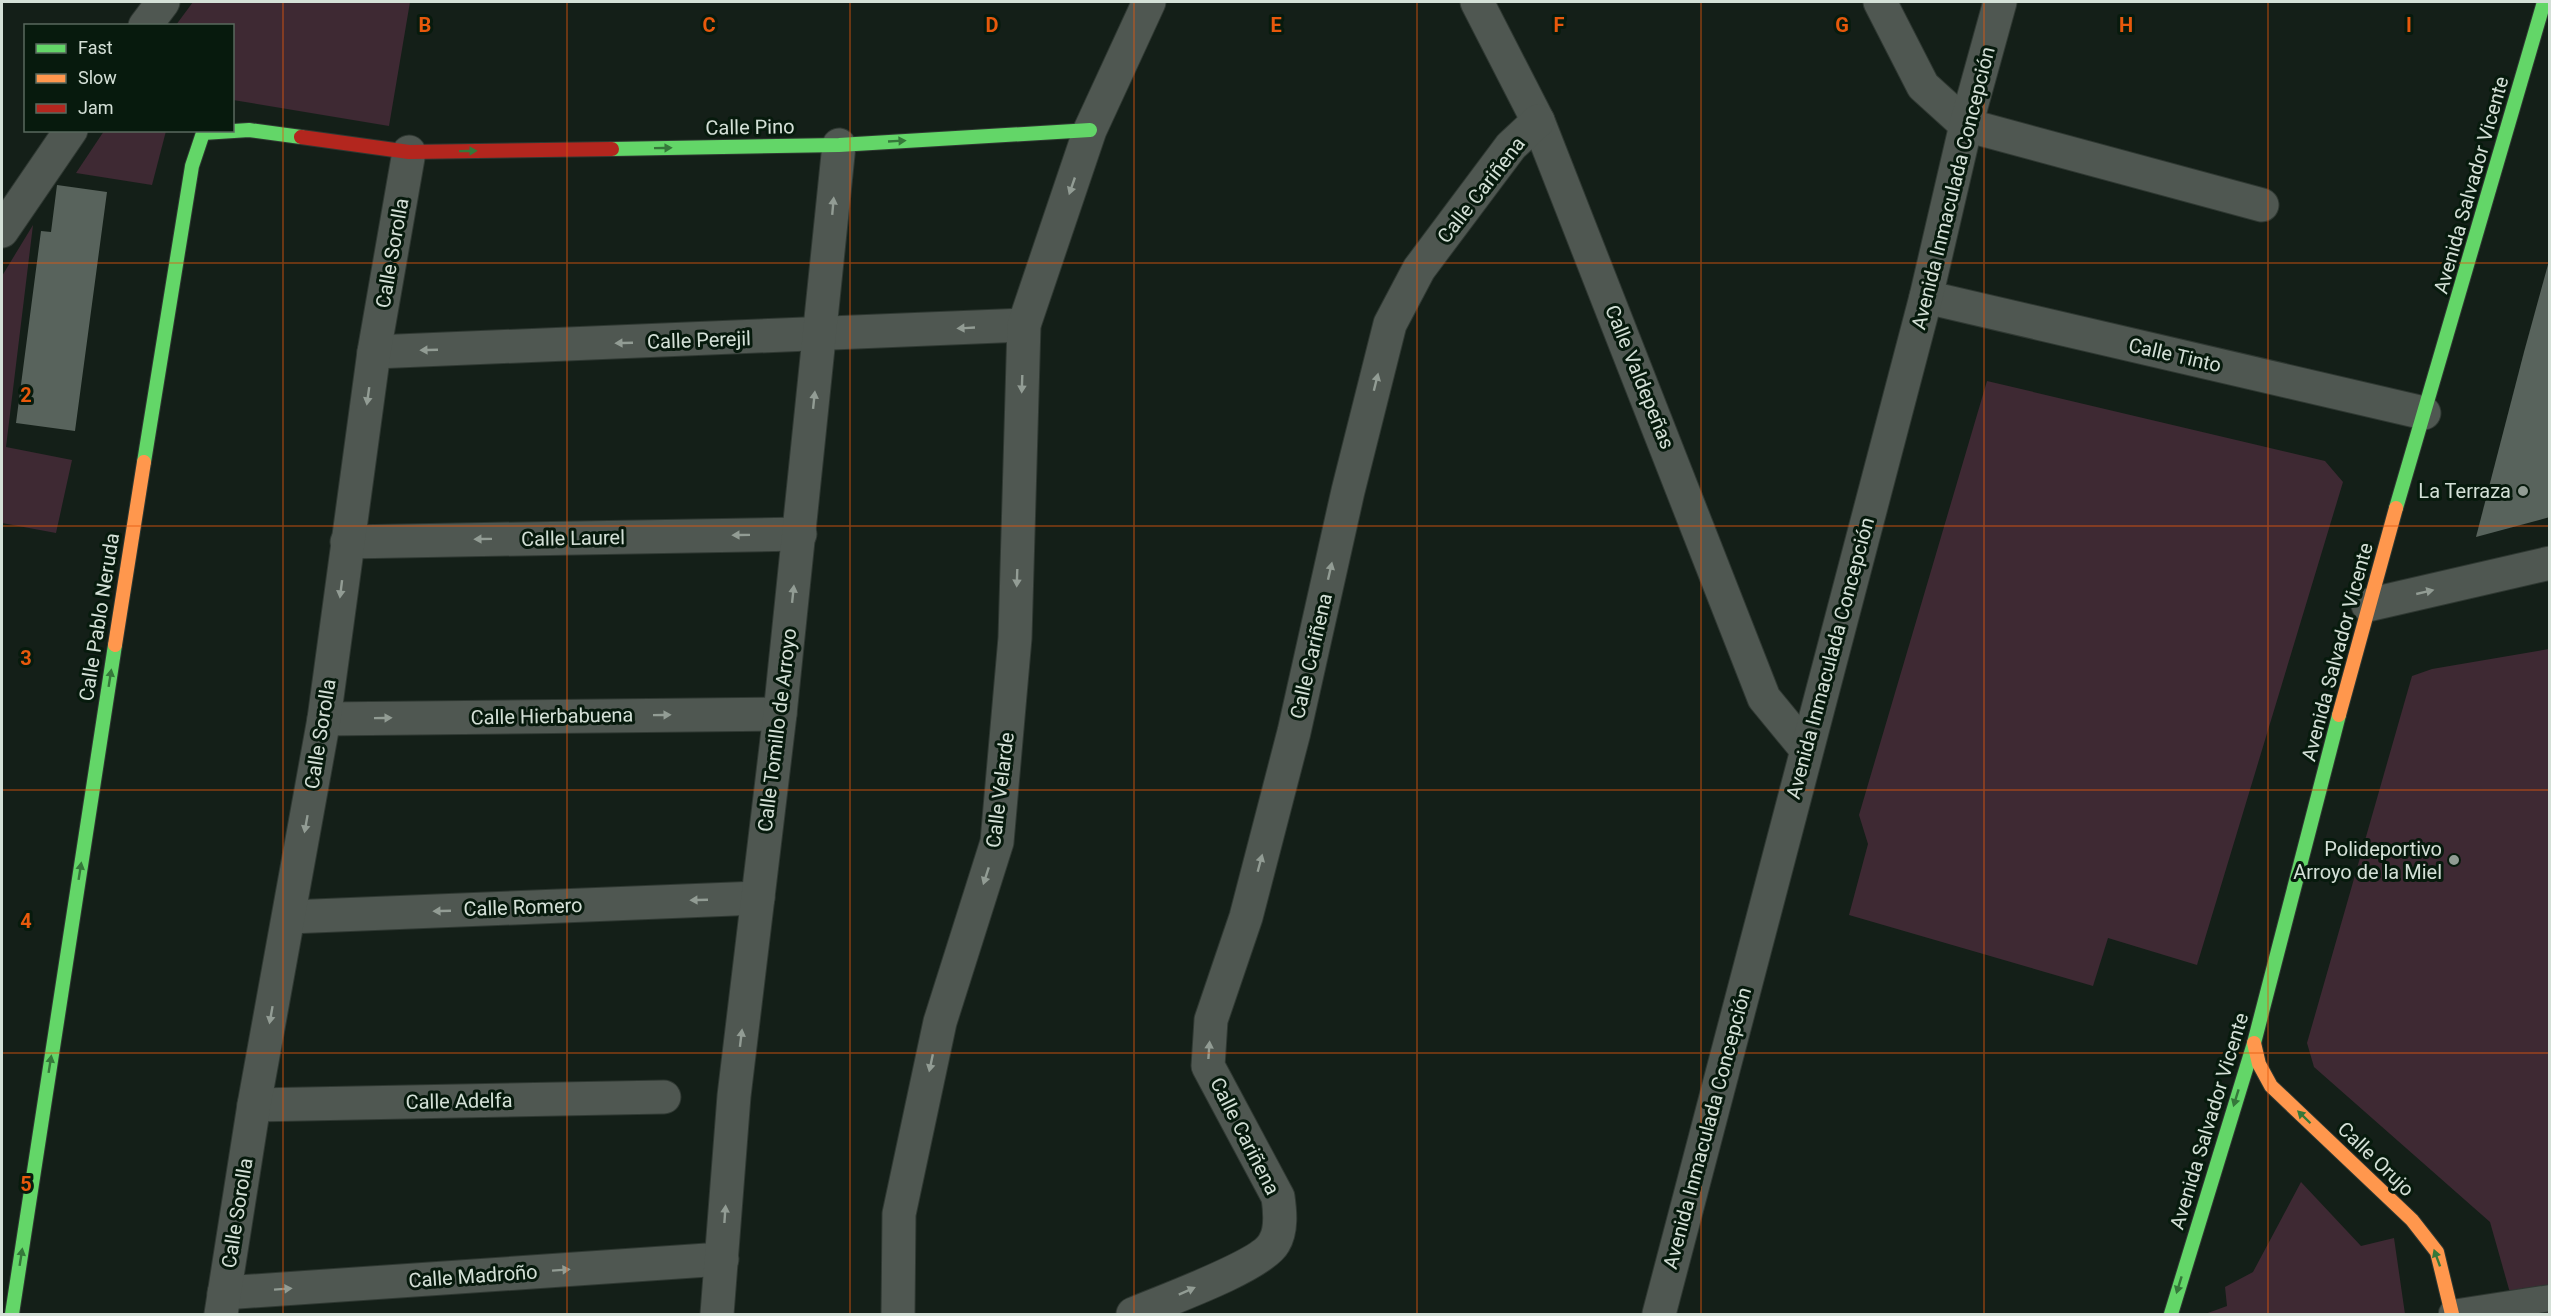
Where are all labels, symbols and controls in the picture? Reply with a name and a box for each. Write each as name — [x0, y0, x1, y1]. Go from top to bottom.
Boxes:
text: B — [419, 13, 431, 37]
text: C — [702, 13, 716, 37]
text: D — [986, 13, 999, 37]
text: E — [1270, 13, 1282, 37]
text: F — [1554, 13, 1565, 37]
text: G — [1835, 13, 1849, 37]
text: H — [2119, 13, 2133, 37]
text: I — [2406, 13, 2412, 37]
legend — [24, 24, 234, 132]
text: Fast — [78, 37, 113, 58]
street label: Avenida Inmaculada Concepción — [1906, 44, 2000, 332]
text: Slow — [78, 67, 117, 88]
street label: Avenida Salvador Vicente — [2428, 74, 2514, 296]
text: Jam — [78, 97, 114, 118]
street label: Calle Pino — [705, 114, 795, 140]
street label: Calle Cariñena — [1432, 132, 1530, 248]
one-way arrow — [888, 137, 907, 146]
one-way arrow — [653, 143, 672, 152]
one-way arrow — [458, 146, 477, 156]
one-way arrow — [1066, 177, 1076, 195]
street label: Calle Sorolla — [371, 196, 413, 310]
one-way arrow — [828, 196, 838, 215]
street label: Calle Valdepeñas — [1600, 301, 1680, 453]
one-way arrow — [956, 323, 975, 333]
street label: Calle Perejil — [647, 326, 751, 354]
street label: Calle Tinto — [2126, 333, 2224, 377]
one-way arrow — [615, 338, 634, 347]
one-way arrow — [420, 346, 439, 355]
one-way arrow — [1371, 373, 1381, 391]
one-way arrow — [1018, 374, 1027, 393]
text: 2 — [20, 383, 32, 407]
one-way arrow — [363, 387, 372, 406]
one-way arrow — [809, 390, 818, 409]
place label: La Terraza — [2418, 479, 2511, 503]
marker: La Terraza — [2516, 484, 2530, 498]
street label: Avenida Inmaculada Concepción — [1781, 515, 1879, 801]
street label: Calle Laurel — [521, 525, 625, 551]
one-way arrow — [732, 530, 751, 539]
street label: Calle Pablo Neruda — [74, 531, 124, 703]
one-way arrow — [474, 535, 493, 544]
street label: Avenida Salvador Vicente — [2296, 540, 2378, 764]
one-way arrow — [1326, 562, 1336, 581]
one-way arrow — [1012, 569, 1022, 588]
one-way arrow — [336, 580, 345, 599]
one-way arrow — [788, 584, 798, 603]
one-way arrow — [2416, 586, 2434, 596]
street label: Calle Cariñena — [1285, 591, 1337, 721]
street label: Calle Tomillo de Arroyo — [753, 627, 801, 833]
text: 3 — [20, 646, 32, 670]
one-way arrow — [105, 669, 114, 688]
street label: Calle Sorolla — [299, 677, 341, 791]
street label: Calle Hierbabuena — [470, 703, 634, 729]
one-way arrow — [652, 710, 671, 720]
one-way arrow — [373, 713, 392, 723]
street label: Calle Velarde — [981, 731, 1019, 849]
one-way arrow — [301, 814, 310, 833]
place label: Polideportivo Arroyo de la Miel — [2293, 837, 2442, 884]
marker: Polideportivo Arroyo de la Miel — [2447, 853, 2461, 867]
one-way arrow — [1256, 854, 1265, 872]
one-way arrow — [75, 862, 84, 881]
one-way arrow — [981, 867, 990, 885]
street label: Calle Romero — [463, 893, 583, 921]
one-way arrow — [690, 896, 709, 905]
one-way arrow — [432, 906, 451, 915]
text: 4 — [20, 909, 32, 933]
street label: Avenida Inmaculada Concepción — [1658, 985, 1756, 1271]
one-way arrow — [266, 1006, 275, 1025]
street label: Avenida Salvador Vicente — [2165, 1010, 2253, 1232]
one-way arrow — [736, 1028, 746, 1047]
one-way arrow — [1204, 1041, 1214, 1060]
one-way arrow — [46, 1054, 55, 1073]
one-way arrow — [926, 1054, 936, 1072]
street label: Calle Cariñena — [1205, 1073, 1285, 1199]
street label: Calle Adelfa — [405, 1088, 513, 1114]
one-way arrow — [2231, 1089, 2240, 1107]
one-way arrow — [2298, 1111, 2312, 1125]
street label: Calle Orujo — [2333, 1117, 2419, 1201]
street label: Calle Sorolla — [216, 1156, 258, 1270]
text: 5 — [20, 1172, 32, 1196]
one-way arrow — [720, 1205, 730, 1224]
one-way arrow — [16, 1247, 25, 1266]
one-way arrow — [2432, 1249, 2441, 1267]
street label: Calle Madroño — [408, 1260, 538, 1292]
one-way arrow — [552, 1265, 571, 1274]
one-way arrow — [2174, 1276, 2183, 1294]
one-way arrow — [273, 1284, 292, 1293]
one-way arrow — [1178, 1286, 1196, 1296]

